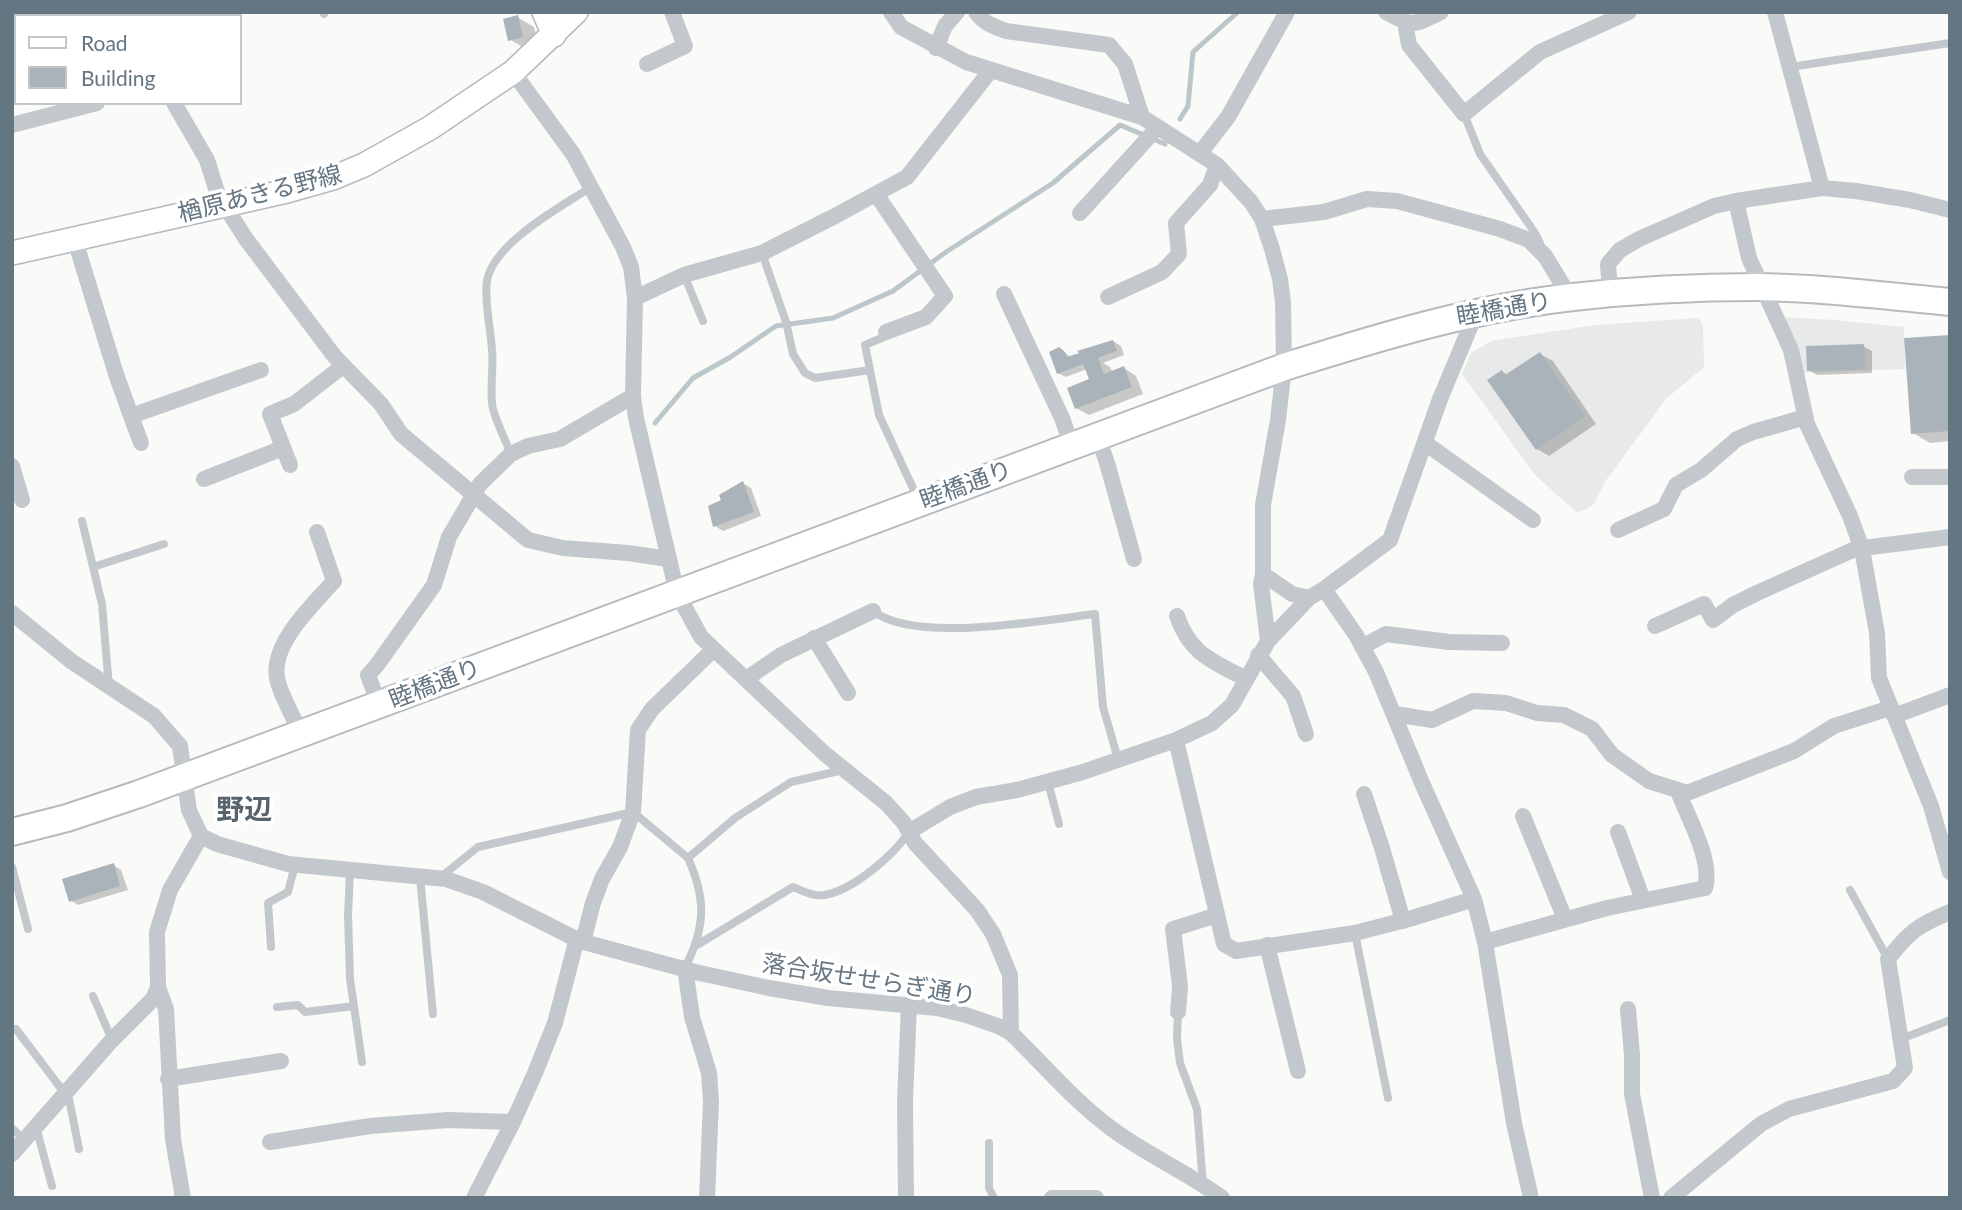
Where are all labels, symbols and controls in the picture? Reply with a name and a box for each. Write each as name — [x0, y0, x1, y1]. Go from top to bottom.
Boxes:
legend — [14, 14, 242, 105]
text: Road — [81, 30, 128, 55]
text: Building — [81, 65, 156, 90]
street label: 楢原あきる野線 — [175, 160, 345, 228]
street label: 睦橋通り — [1454, 286, 1554, 332]
street label: 睦橋通り — [916, 455, 1016, 515]
street label: 睦橋通り — [385, 653, 485, 715]
district label: 野辺 — [216, 793, 272, 827]
street label: 落合坂せせらぎ通り — [760, 949, 978, 1011]

